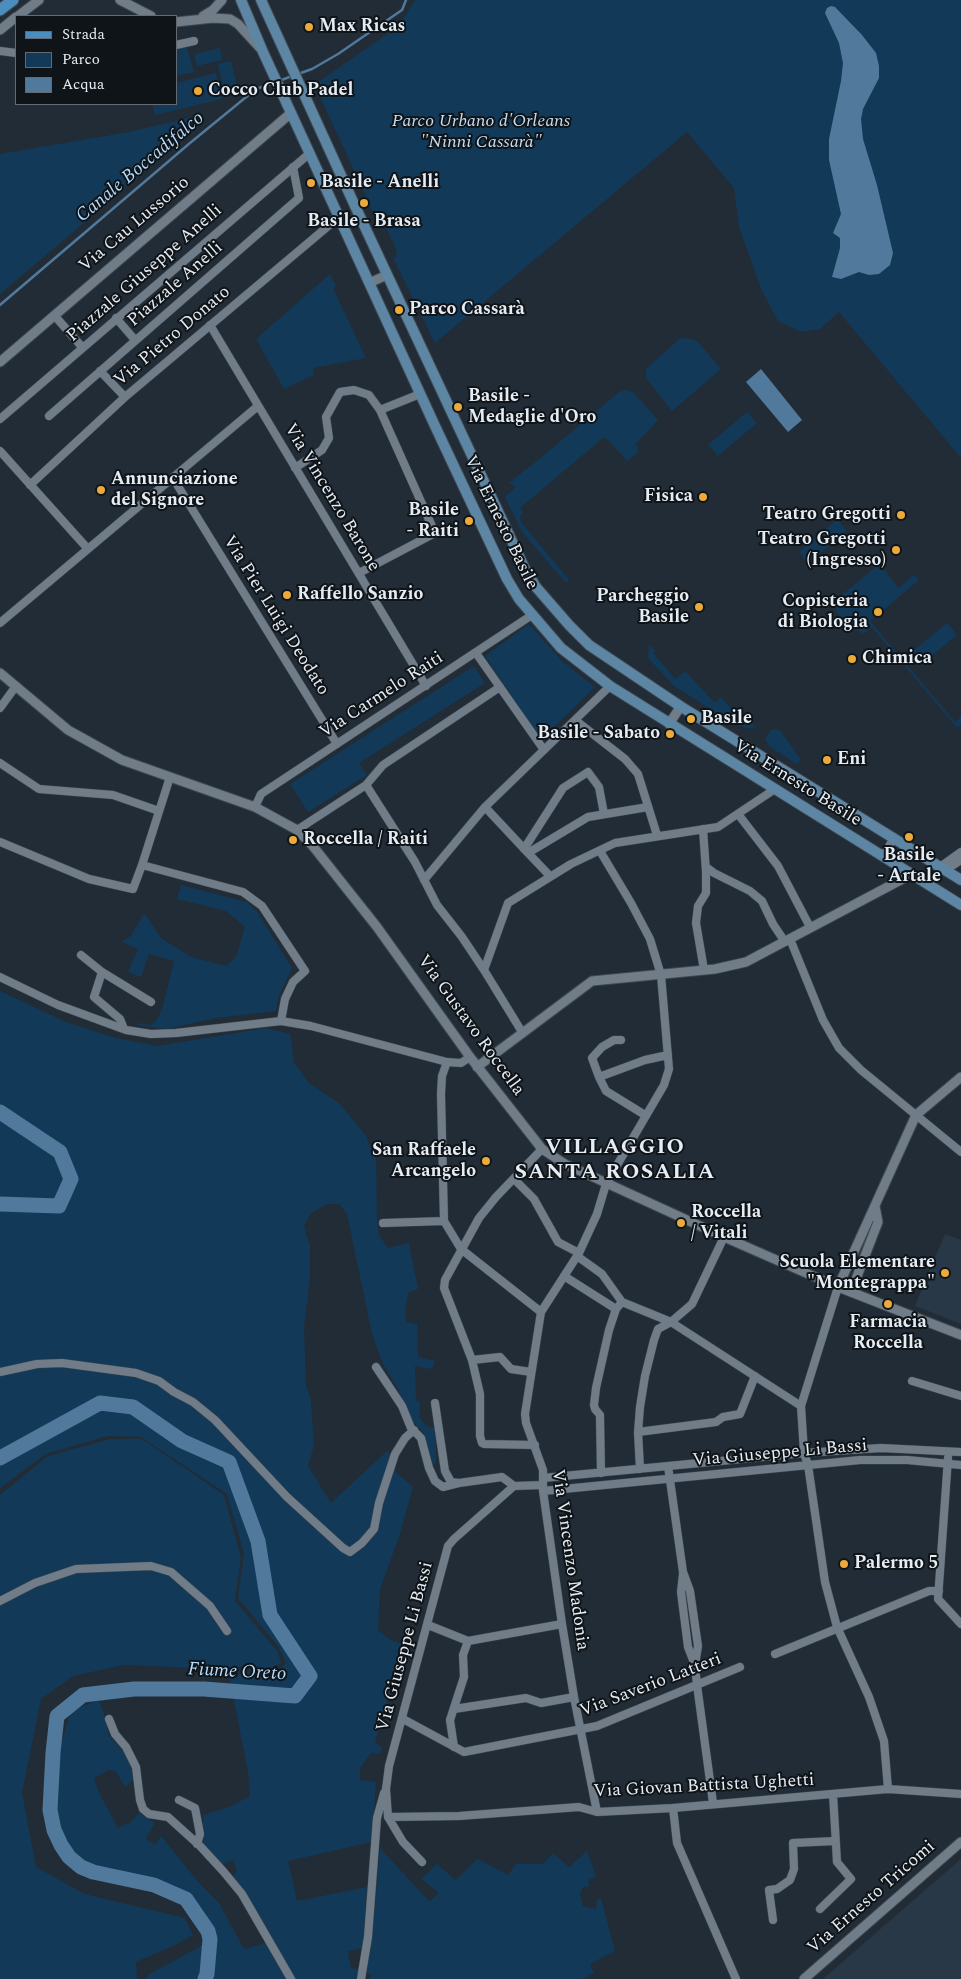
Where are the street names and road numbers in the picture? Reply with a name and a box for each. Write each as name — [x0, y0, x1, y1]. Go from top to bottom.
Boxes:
street label: Via Cau Lussorio — [75, 172, 195, 278]
street label: Piazzale Giuseppe Anelli — [63, 201, 227, 347]
street label: Piazzale Anelli — [124, 238, 228, 332]
street label: Via Pietro Donato — [111, 282, 235, 392]
street label: Via Vincenzo Barone — [278, 420, 384, 576]
street label: Via Ernesto Basile — [458, 452, 542, 594]
street label: Via Pier Luigi Deodato — [217, 532, 333, 700]
street label: Via Carmelo Raiti — [316, 648, 448, 744]
street label: Via Ernesto Basile — [729, 736, 865, 832]
street label: Via Gustavo Roccella — [412, 951, 528, 1101]
street label: Via Giuseppe Li Bassi — [692, 1436, 868, 1472]
street label: Via Vincenzo Madonia — [546, 1468, 592, 1652]
street label: Via Giuseppe Li Bassi — [373, 1560, 439, 1734]
street label: Via Saverio Latteri — [577, 1649, 725, 1723]
street label: Via Giovan Battista Ughetti — [593, 1770, 815, 1804]
street label: Via Ernesto Tricomi — [804, 1837, 940, 1959]

